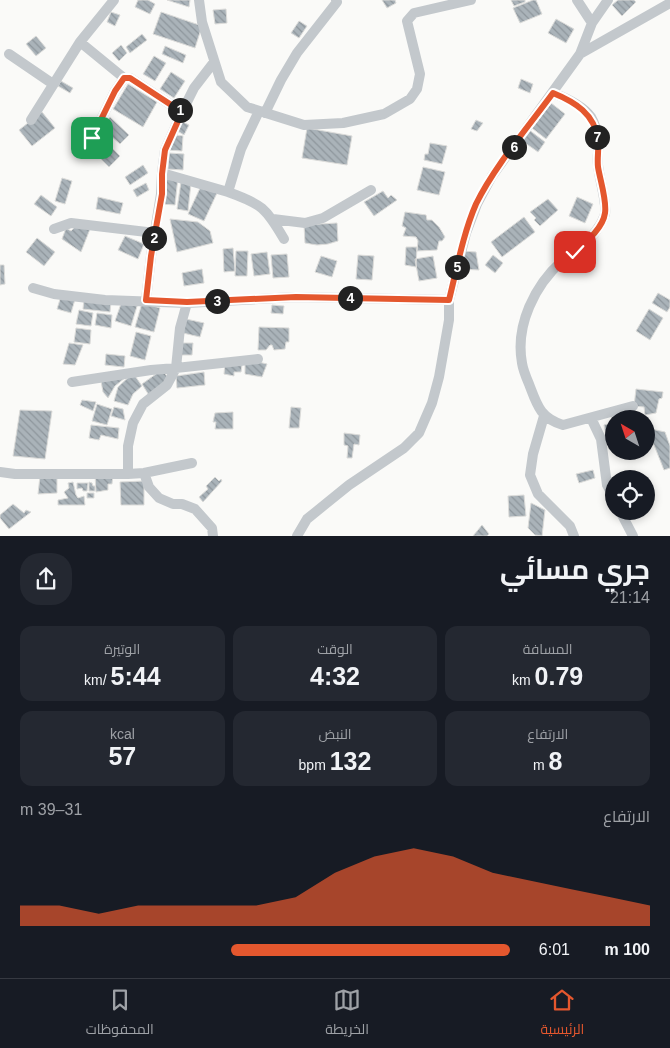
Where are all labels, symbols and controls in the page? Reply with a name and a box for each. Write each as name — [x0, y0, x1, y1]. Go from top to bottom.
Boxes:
pin: 1 — [168, 98, 192, 122]
text: 1 — [177, 102, 184, 118]
pin — [71, 117, 113, 159]
icon: arrive — [78, 124, 106, 152]
pin: 7 — [584, 124, 610, 150]
text: 7 — [594, 129, 601, 145]
pin: 6 — [502, 134, 526, 160]
text: 6 — [511, 139, 518, 155]
pin: 2 — [142, 226, 166, 250]
text: 2 — [151, 230, 158, 246]
pin — [554, 231, 596, 273]
icon: check — [561, 238, 589, 266]
pin: 5 — [444, 254, 470, 280]
text: 5 — [454, 259, 461, 275]
pin: 4 — [338, 286, 362, 310]
pin: 3 — [204, 288, 230, 314]
text: 4 — [347, 290, 354, 306]
text: 3 — [214, 293, 221, 309]
north arrow — [605, 410, 655, 460]
map controls — [605, 410, 655, 520]
button: locate — [605, 470, 655, 520]
button: share — [20, 553, 72, 605]
text: جري مسائي — [500, 554, 650, 585]
text: 21:14 — [610, 589, 650, 606]
text: الوتيرة — [104, 641, 140, 657]
text: الوقت — [317, 641, 353, 657]
text: المسافة — [523, 641, 573, 657]
text: 5:44 — [111, 662, 161, 690]
text: 4:32 — [310, 662, 360, 690]
text: 0.79 — [535, 662, 583, 690]
text: /km — [84, 672, 111, 688]
text: km — [512, 672, 535, 688]
text: kcal — [110, 726, 135, 742]
text: النبض — [319, 726, 352, 742]
text: الارتفاع — [527, 726, 568, 742]
text: 57 — [108, 742, 136, 770]
text: 132 — [330, 747, 371, 775]
text: 8 — [549, 747, 562, 775]
text: bpm — [299, 757, 330, 773]
text: m — [533, 757, 549, 773]
text: 31–39 m — [20, 801, 82, 818]
text: الارتفاع — [603, 808, 650, 825]
text: 6:01 — [539, 941, 570, 958]
text: 100 m — [605, 941, 650, 958]
tab: المحفوظات — [86, 986, 154, 1042]
tab: الخريطة — [325, 986, 369, 1042]
tab: الرئيسية — [540, 986, 584, 1042]

